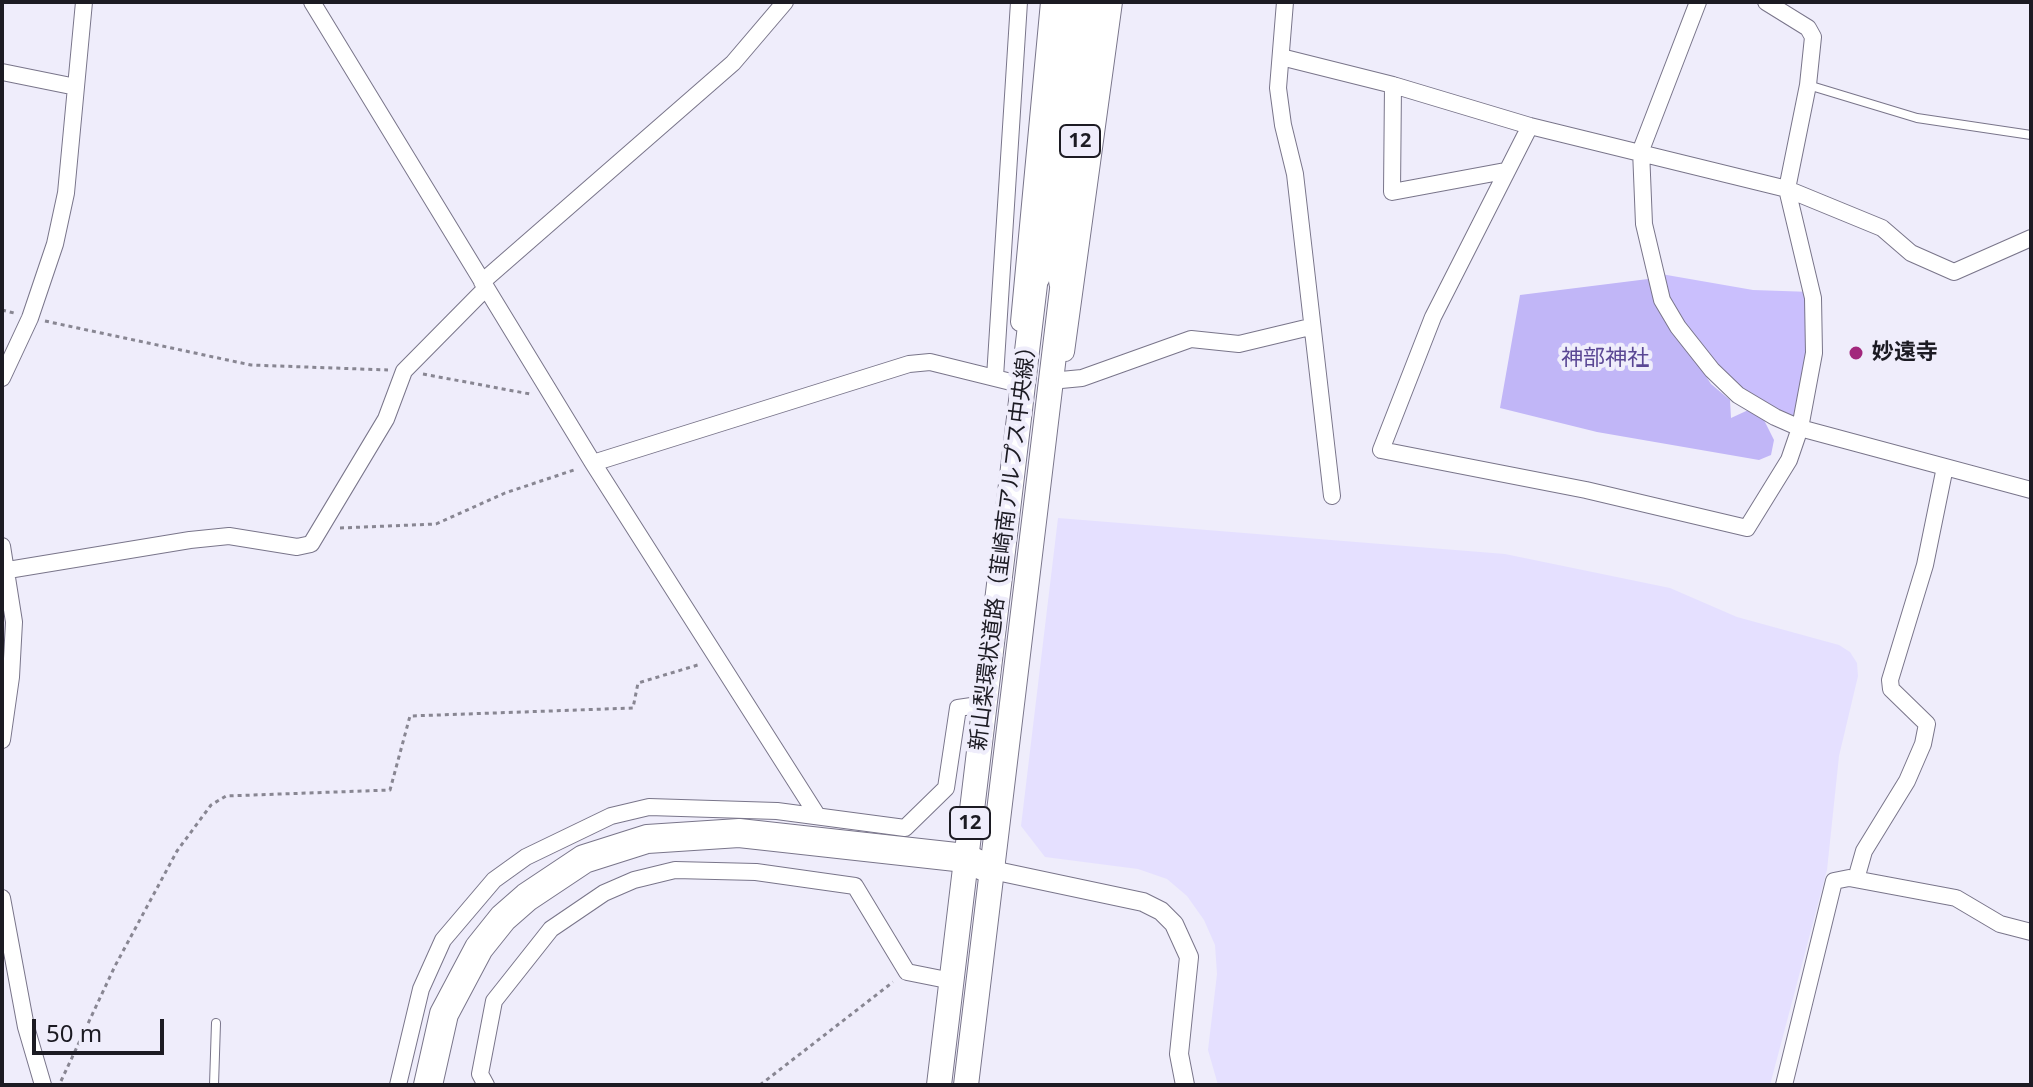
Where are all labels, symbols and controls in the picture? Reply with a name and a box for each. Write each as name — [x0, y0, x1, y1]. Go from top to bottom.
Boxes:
road number: 12 — [1060, 125, 1100, 157]
street label: 新山梨環状道路（韮崎南アルプス中央線） — [965, 334, 1043, 752]
place label: 妙遠寺 — [1872, 340, 1938, 366]
marker: 妙遠寺 — [1847, 344, 1865, 362]
park label: 神部神社 — [1561, 346, 1649, 372]
road number: 12 — [950, 807, 990, 839]
scale bar — [36, 1003, 168, 1053]
text: 50 m — [46, 1016, 102, 1049]

